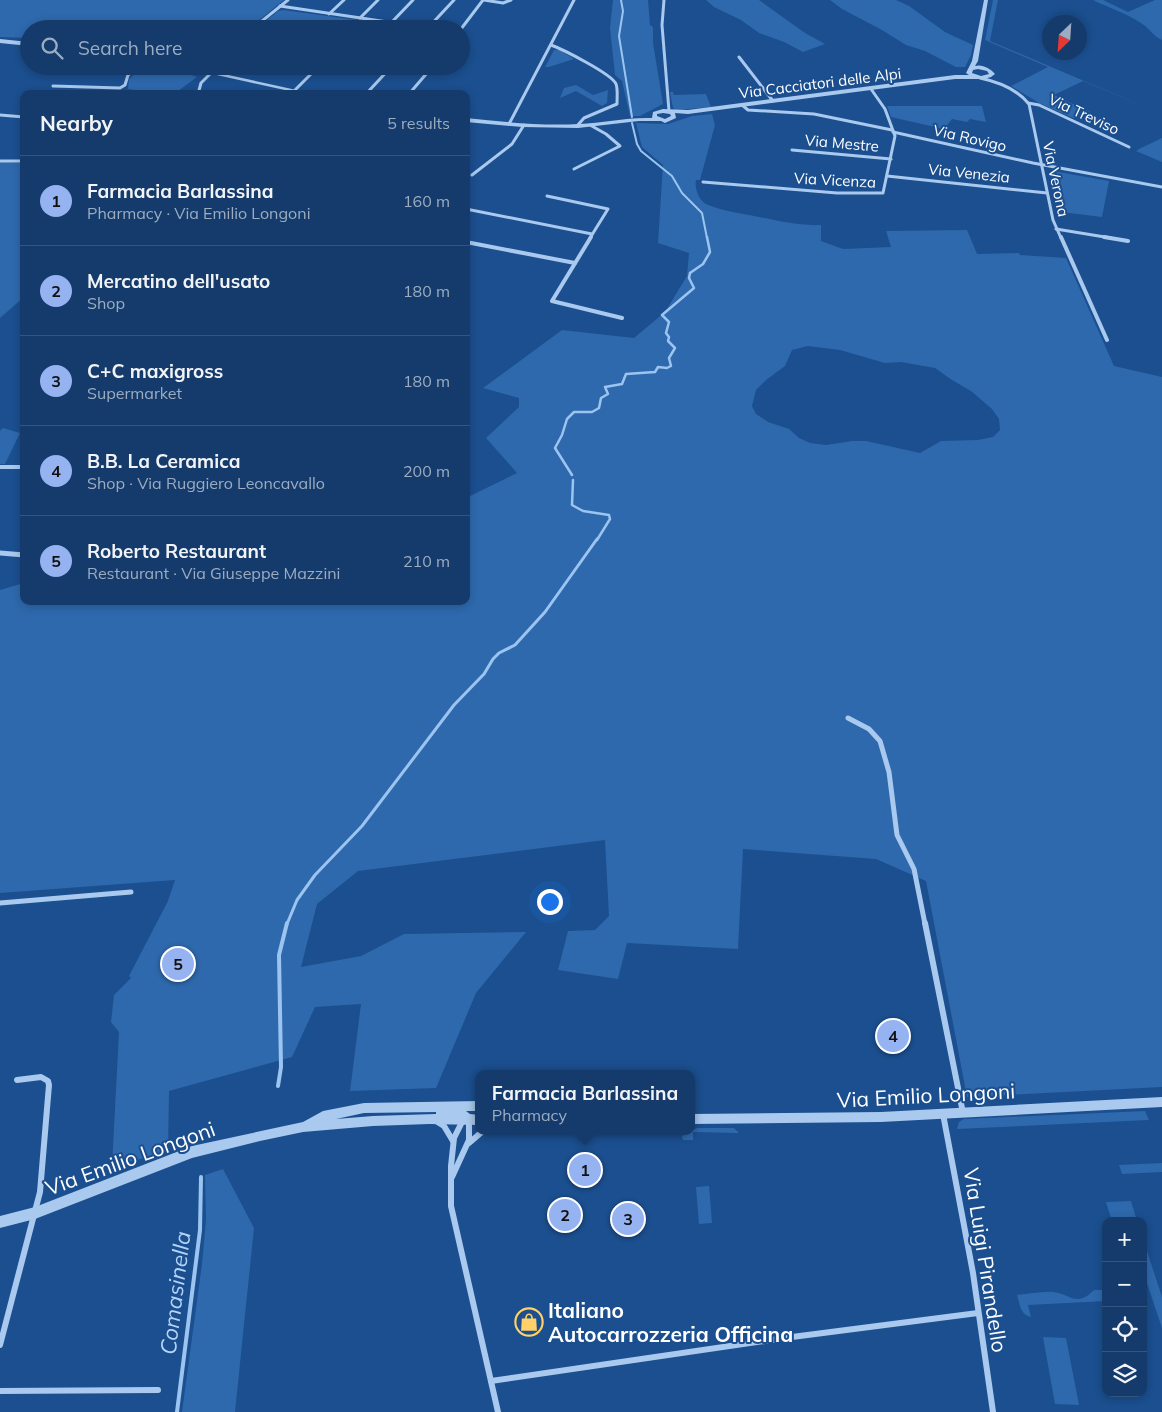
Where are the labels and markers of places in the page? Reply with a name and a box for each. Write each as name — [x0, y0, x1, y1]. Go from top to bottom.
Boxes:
pin: 5 — [162, 945, 194, 983]
pin: 4 — [877, 1017, 909, 1055]
pin: 1 — [569, 1151, 601, 1189]
pin: 2 — [549, 1196, 581, 1234]
pin: 3 — [612, 1200, 644, 1238]
place label: Italiano Autocarrozzeria Officina — [548, 1297, 793, 1347]
shop icon: Italiano Autocarrozzeria Officina — [514, 1307, 544, 1337]

